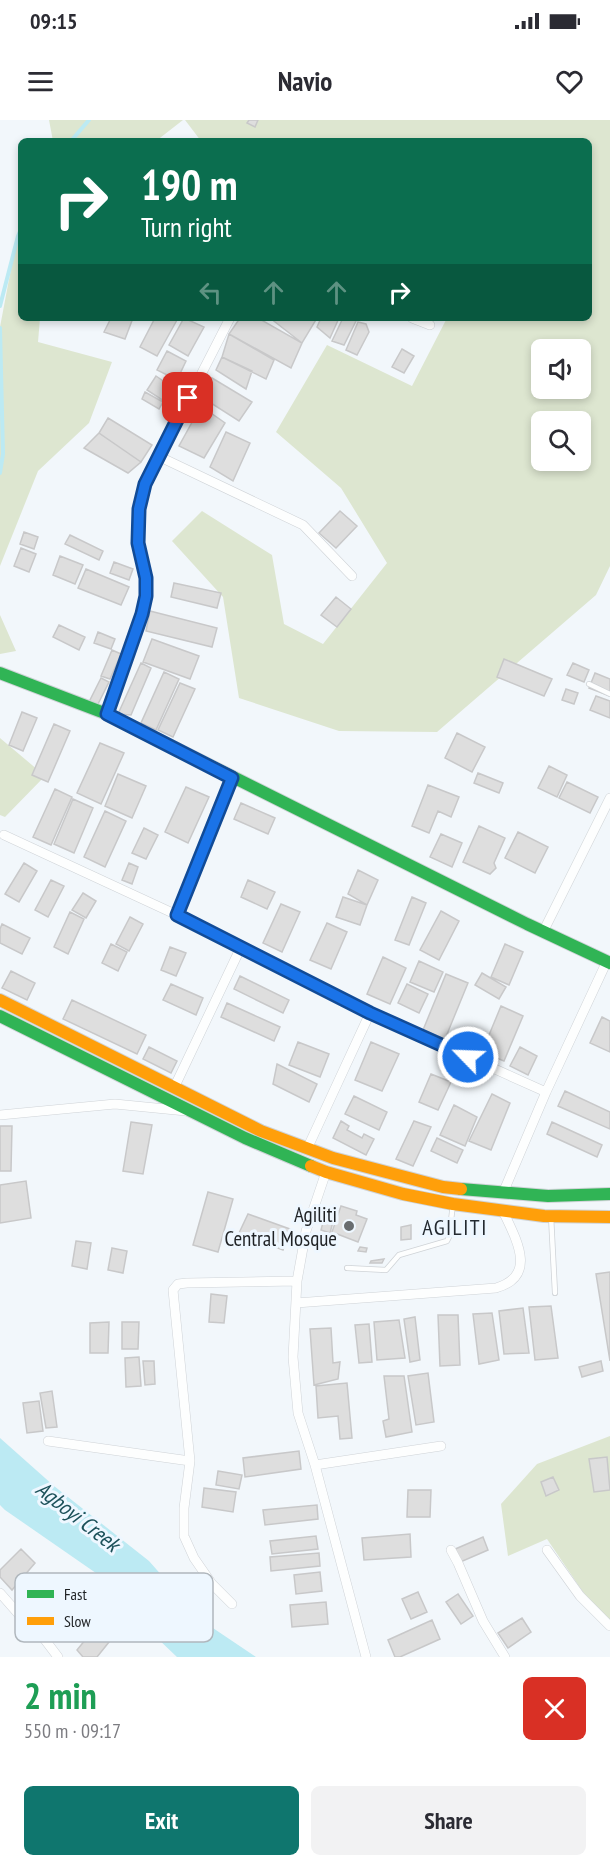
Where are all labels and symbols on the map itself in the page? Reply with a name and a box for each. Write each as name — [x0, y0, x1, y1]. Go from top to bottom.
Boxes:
pin — [162, 372, 213, 423]
position arrow — [436, 1025, 500, 1089]
place label: Agiliti Central Mosque — [224, 1201, 337, 1252]
district label: AGILITI — [422, 1213, 488, 1241]
marker: Agiliti Central Mosque — [342, 1219, 356, 1233]
water label: Agboyi Creek — [31, 1475, 127, 1559]
legend — [15, 1573, 213, 1642]
text: Fast — [64, 1584, 87, 1604]
text: Slow — [64, 1611, 91, 1631]

